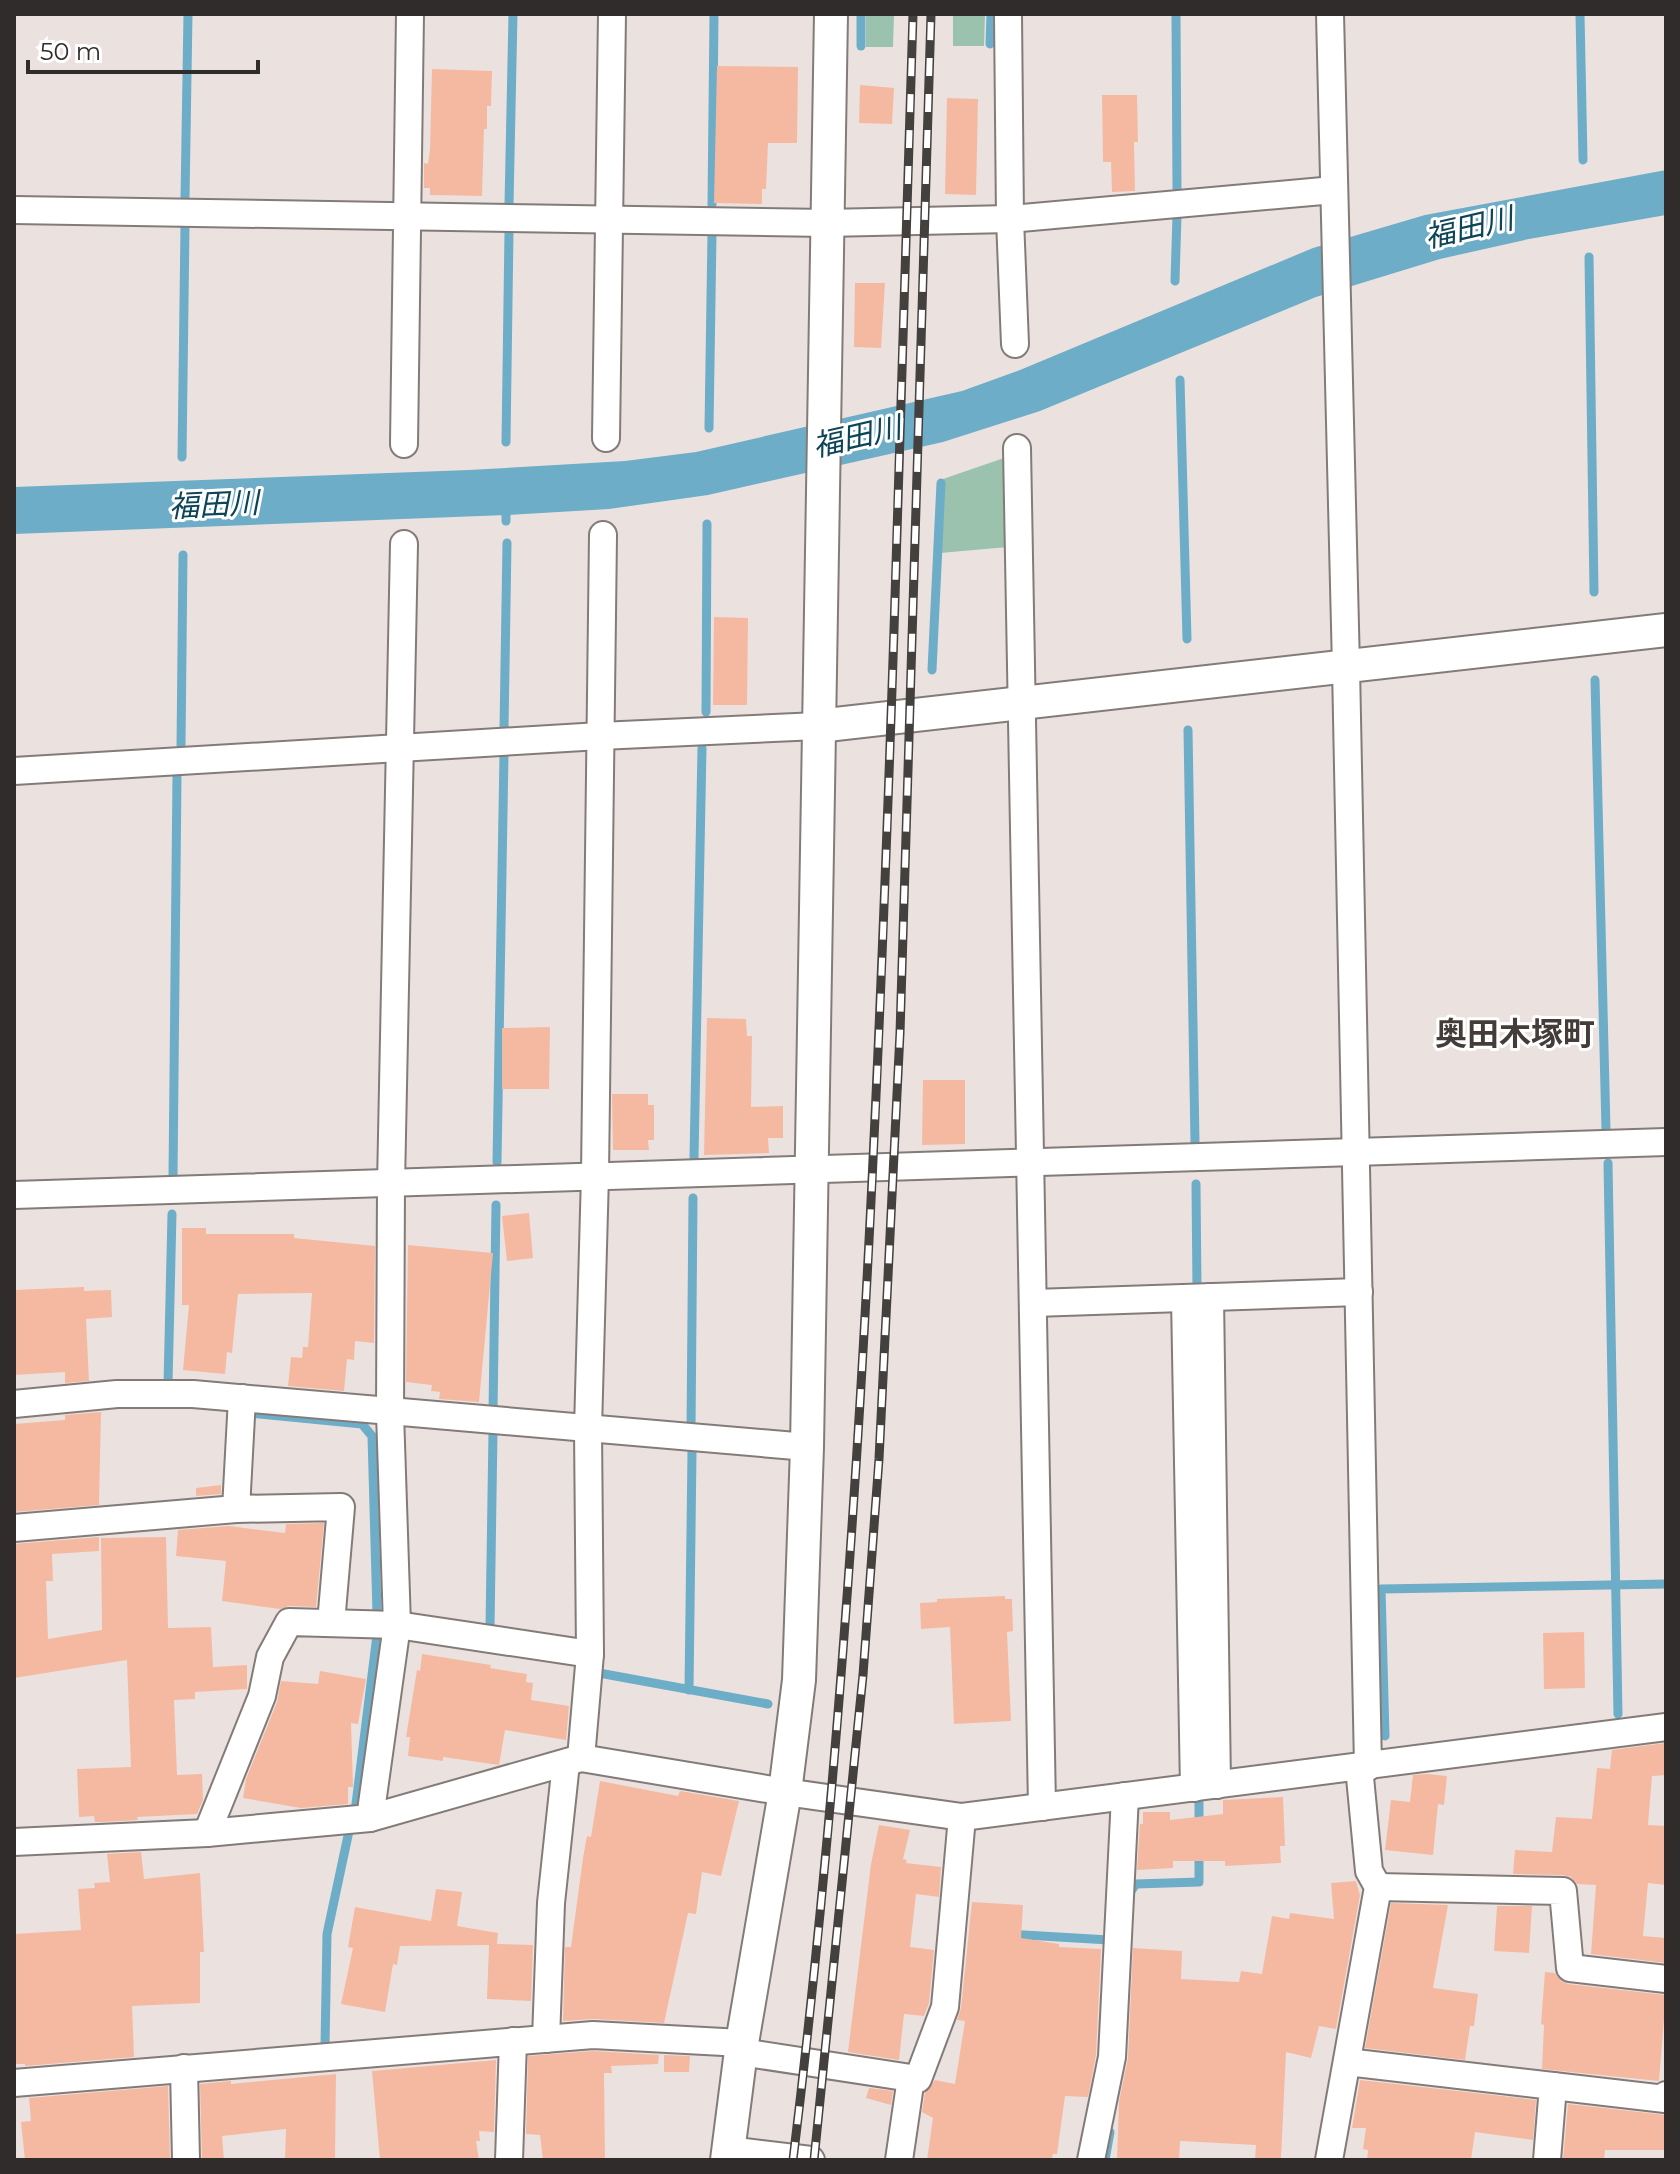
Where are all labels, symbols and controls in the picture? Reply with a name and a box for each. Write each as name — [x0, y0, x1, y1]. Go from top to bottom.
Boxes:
scale bar — [28, 24, 258, 74]
text: 50 m — [40, 37, 101, 66]
water label: 福田川 — [1421, 199, 1520, 256]
water label: 福田川 — [809, 408, 908, 465]
water label: 福田川 — [168, 484, 263, 525]
district label: 奥田木塚町 — [1435, 1014, 1595, 1053]

